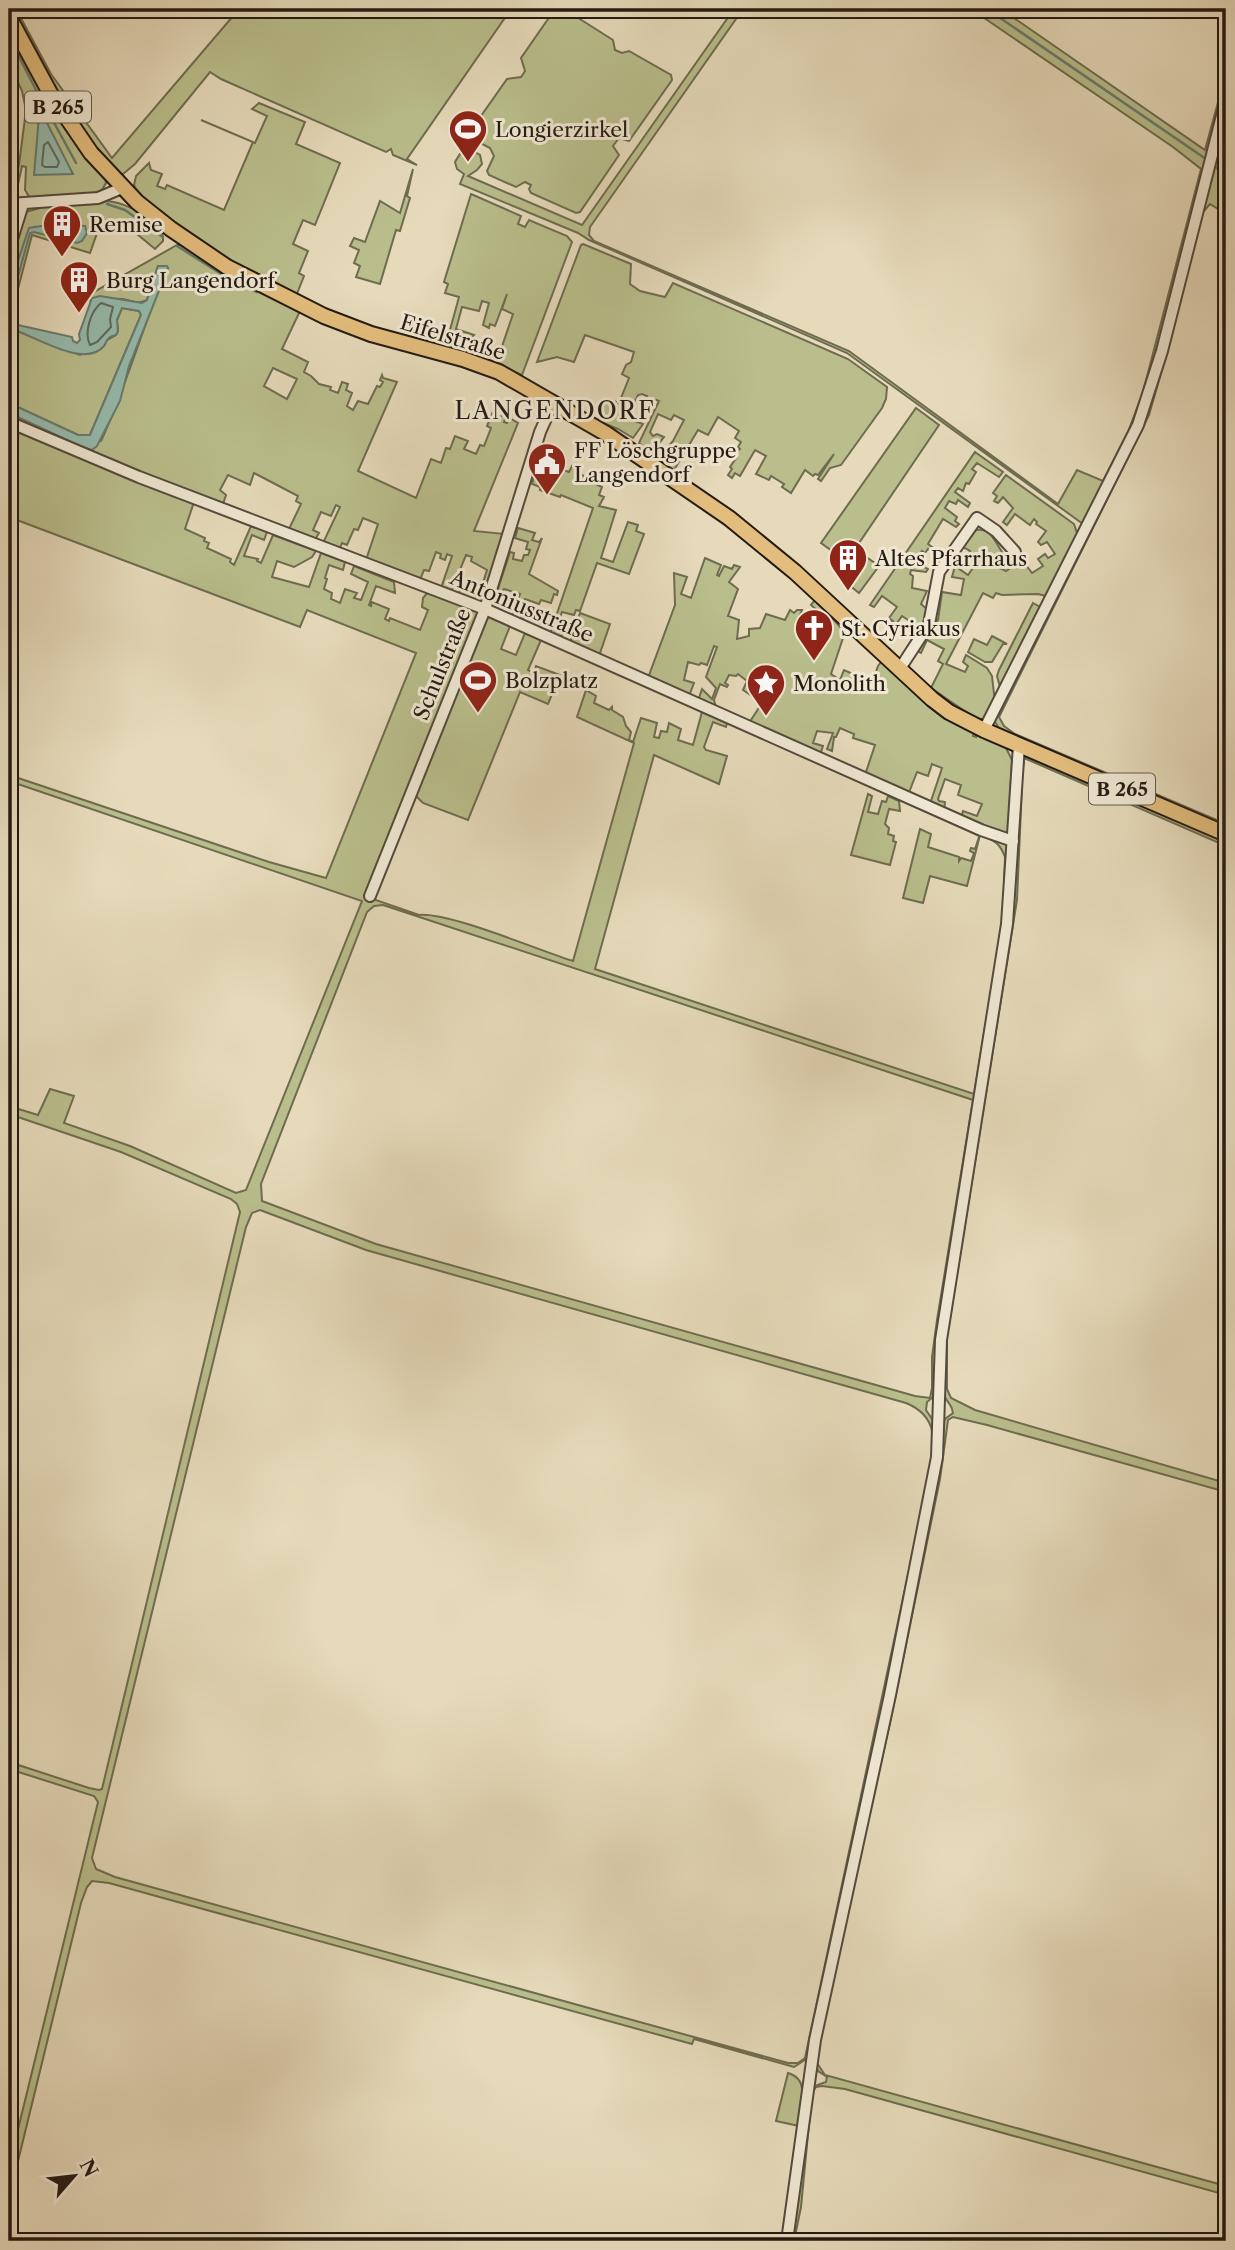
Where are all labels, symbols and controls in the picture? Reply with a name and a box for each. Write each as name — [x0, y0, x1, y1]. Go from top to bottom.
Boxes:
road number: B 265 — [25, 92, 91, 122]
sports icon: Longierzirkel — [447, 108, 489, 163]
place label: Longierzirkel — [495, 117, 628, 142]
building icon: Remise — [41, 203, 83, 258]
place label: Remise — [89, 212, 163, 237]
building icon: Burg Langendorf — [58, 259, 100, 314]
place label: Burg Langendorf — [106, 268, 277, 293]
street label: Eifelstraße — [397, 309, 509, 365]
district label: LANGENDORF — [454, 396, 656, 425]
place label: FF Löschgruppe Langendorf — [574, 438, 737, 487]
public building icon: FF Löschgruppe Langendorf — [526, 441, 568, 496]
building icon: Altes Pfarrhaus — [827, 537, 869, 592]
place label: Altes Pfarrhaus — [874, 546, 1027, 571]
street label: Antoniusstraße — [446, 564, 597, 647]
street label: Schulstraße — [408, 604, 476, 724]
church icon: St. Cyriakus — [793, 607, 835, 662]
place label: St. Cyriakus — [841, 616, 961, 641]
sports icon: Bolzplatz — [457, 659, 499, 714]
place icon: Monolith — [745, 662, 787, 717]
place label: Bolzplatz — [505, 668, 598, 693]
place label: Monolith — [793, 671, 886, 696]
road number: B 265 — [1089, 774, 1155, 804]
north arrow — [38, 2142, 108, 2212]
text: N — [75, 2156, 103, 2181]

